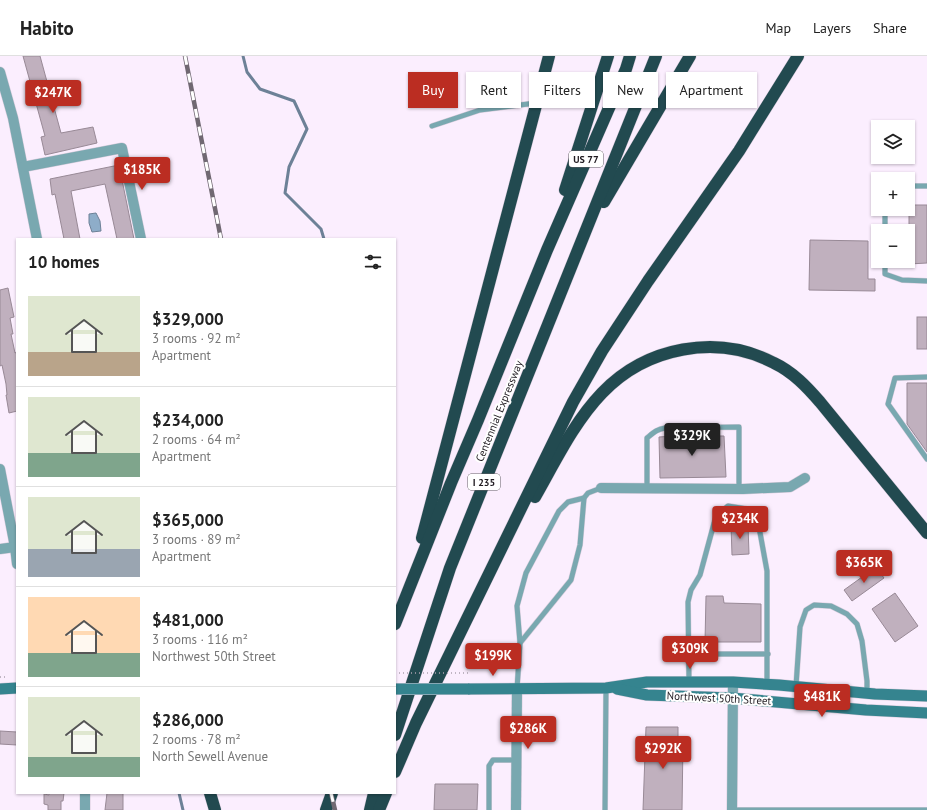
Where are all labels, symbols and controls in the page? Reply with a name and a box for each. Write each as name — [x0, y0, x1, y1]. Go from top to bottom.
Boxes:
text: Habito — [20, 16, 74, 40]
text: Map — [765, 19, 791, 37]
text: Layers — [813, 19, 851, 37]
text: Share — [873, 19, 907, 37]
chip: Buy — [408, 72, 458, 108]
chip: Rent — [466, 72, 521, 108]
chip: Filters — [529, 72, 595, 108]
chip: New — [603, 72, 658, 108]
chip: Apartment — [666, 72, 757, 108]
pin: $247K — [25, 80, 81, 114]
text: $247K — [34, 84, 72, 101]
map controls — [871, 120, 915, 268]
button: layers — [871, 120, 915, 164]
road number: US 77 — [569, 151, 603, 167]
pin: $185K — [114, 157, 170, 191]
text: $185K — [123, 161, 161, 178]
button: + — [871, 172, 915, 216]
button: − — [871, 224, 915, 268]
text: 10 homes — [28, 251, 99, 273]
icon: filters — [362, 251, 384, 273]
text: $329,000 — [152, 308, 224, 330]
icon: home — [60, 312, 108, 360]
text: 3 rooms · 92 m² — [152, 330, 241, 347]
text: Apartment — [152, 347, 211, 364]
street label: Centennial Expressway — [472, 357, 526, 464]
text: $234,000 — [152, 409, 224, 431]
icon: home — [60, 413, 108, 461]
pin: $329K — [664, 423, 720, 457]
text: $329K — [673, 427, 711, 444]
text: 2 rooms · 64 m² — [152, 431, 241, 448]
text: Apartment — [152, 448, 211, 465]
road number: I 235 — [468, 474, 500, 490]
pin: $234K — [712, 506, 768, 540]
text: $365,000 — [152, 509, 224, 531]
text: $234K — [721, 510, 759, 527]
icon: home — [60, 513, 108, 561]
text: 3 rooms · 89 m² — [152, 531, 241, 548]
text: Apartment — [152, 548, 211, 565]
pin: $365K — [836, 550, 892, 584]
text: $365K — [845, 554, 883, 571]
text: $481,000 — [152, 609, 224, 631]
icon: home — [60, 613, 108, 661]
text: 3 rooms · 116 m² — [152, 631, 248, 648]
pin: $309K — [662, 636, 718, 670]
text: $309K — [671, 640, 709, 657]
pin: $199K — [465, 643, 521, 677]
text: $199K — [474, 647, 512, 664]
text: Northwest 50th Street — [152, 648, 276, 665]
pin: $481K — [794, 684, 850, 718]
street label: Northwest 50th Street — [666, 688, 772, 708]
text: $481K — [803, 688, 841, 705]
text: $286,000 — [152, 709, 224, 731]
icon: home — [60, 713, 108, 761]
pin: $286K — [500, 716, 556, 750]
text: $286K — [509, 720, 547, 737]
text: 2 rooms · 78 m² — [152, 731, 241, 748]
pin: $292K — [635, 736, 691, 770]
text: $292K — [644, 740, 682, 757]
text: North Sewell Avenue — [152, 748, 268, 765]

